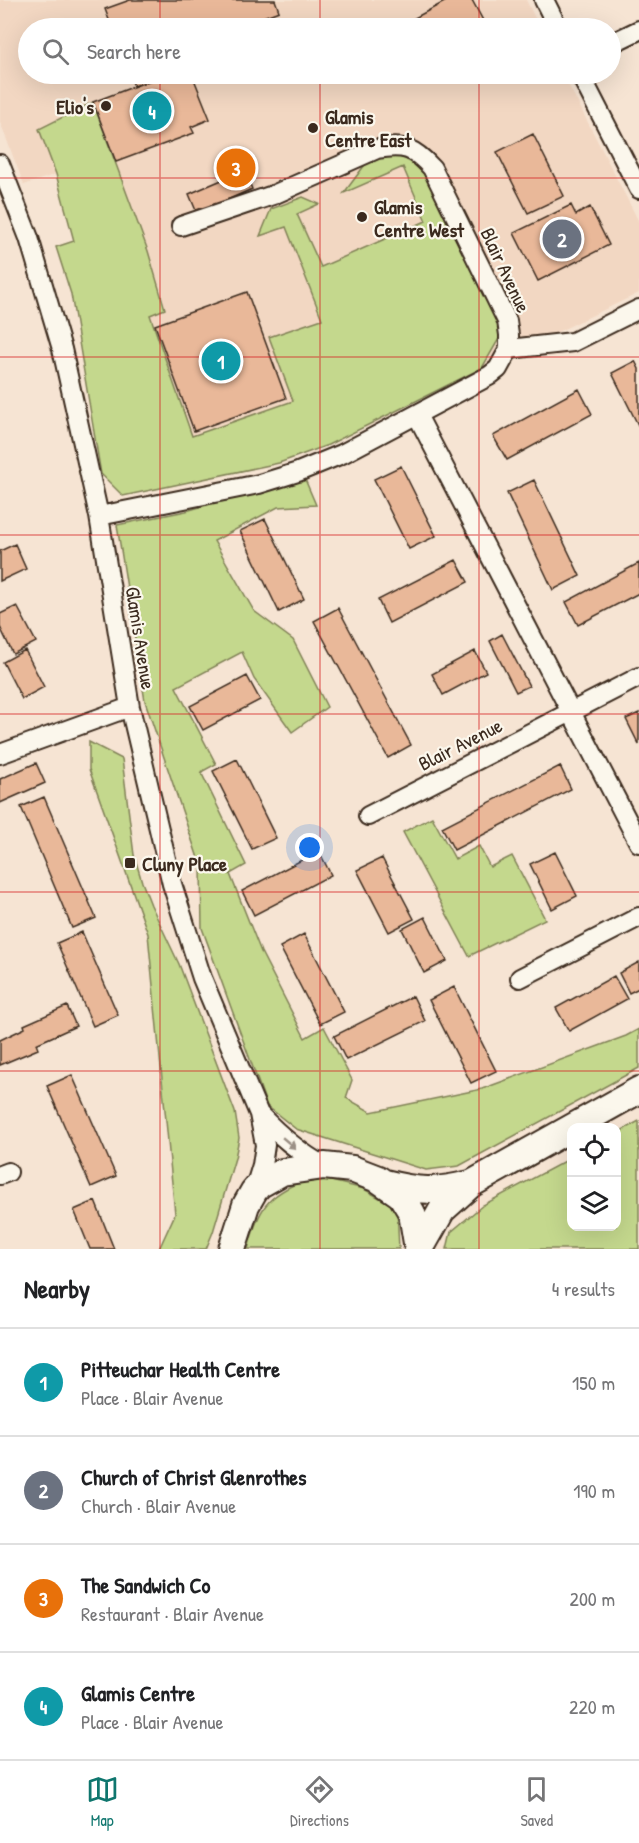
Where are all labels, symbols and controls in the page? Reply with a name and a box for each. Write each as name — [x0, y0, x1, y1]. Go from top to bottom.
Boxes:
search box — [18, 18, 621, 84]
icon: search — [39, 35, 72, 68]
text: Search here — [87, 36, 181, 66]
pin: 4 — [132, 88, 172, 134]
place label: Elio's — [56, 93, 94, 120]
marker: Elio's — [99, 99, 113, 113]
place label: Glamis Centre East — [325, 103, 412, 153]
marker: Glamis Centre East — [306, 121, 320, 135]
pin: 3 — [216, 146, 256, 190]
place label: Glamis Centre West — [374, 193, 465, 243]
marker: Glamis Centre West — [355, 210, 369, 224]
pin: 2 — [542, 216, 582, 262]
street label: Blair Avenue — [475, 223, 537, 317]
pin: 1 — [202, 338, 240, 384]
street label: Glamis Avenue — [120, 585, 162, 691]
street label: Blair Avenue — [413, 711, 507, 777]
your location — [295, 833, 324, 862]
place label: Cluny Place — [142, 850, 227, 878]
marker: Cluny Place — [123, 856, 137, 870]
map controls — [567, 1123, 621, 1231]
button: locate — [567, 1123, 621, 1177]
one-way arrow — [281, 1136, 296, 1149]
button: layers — [567, 1177, 621, 1231]
text: Nearby — [24, 1271, 90, 1306]
text: 4 results — [552, 1275, 615, 1302]
text: Pitteuchar Health Centre — [81, 1354, 280, 1384]
text: 1 — [40, 1369, 47, 1396]
text: 150 m — [572, 1369, 615, 1396]
text: Place · Blair Avenue — [81, 1384, 224, 1411]
text: Church of Christ Glenrothes — [81, 1462, 307, 1492]
text: 2 — [39, 1477, 48, 1504]
text: 190 m — [573, 1477, 615, 1504]
text: Church · Blair Avenue — [81, 1492, 236, 1519]
text: The Sandwich Co — [81, 1570, 210, 1600]
text: 3 — [39, 1585, 48, 1612]
text: 200 m — [570, 1585, 615, 1612]
text: Restaurant · Blair Avenue — [81, 1600, 264, 1627]
text: Glamis Centre — [81, 1678, 195, 1708]
text: 4 — [40, 1693, 47, 1720]
text: 220 m — [569, 1693, 615, 1720]
text: Place · Blair Avenue — [81, 1708, 224, 1735]
tab: Map — [86, 1773, 119, 1831]
tab: Directions — [290, 1773, 349, 1831]
tab: Saved — [520, 1773, 553, 1831]

